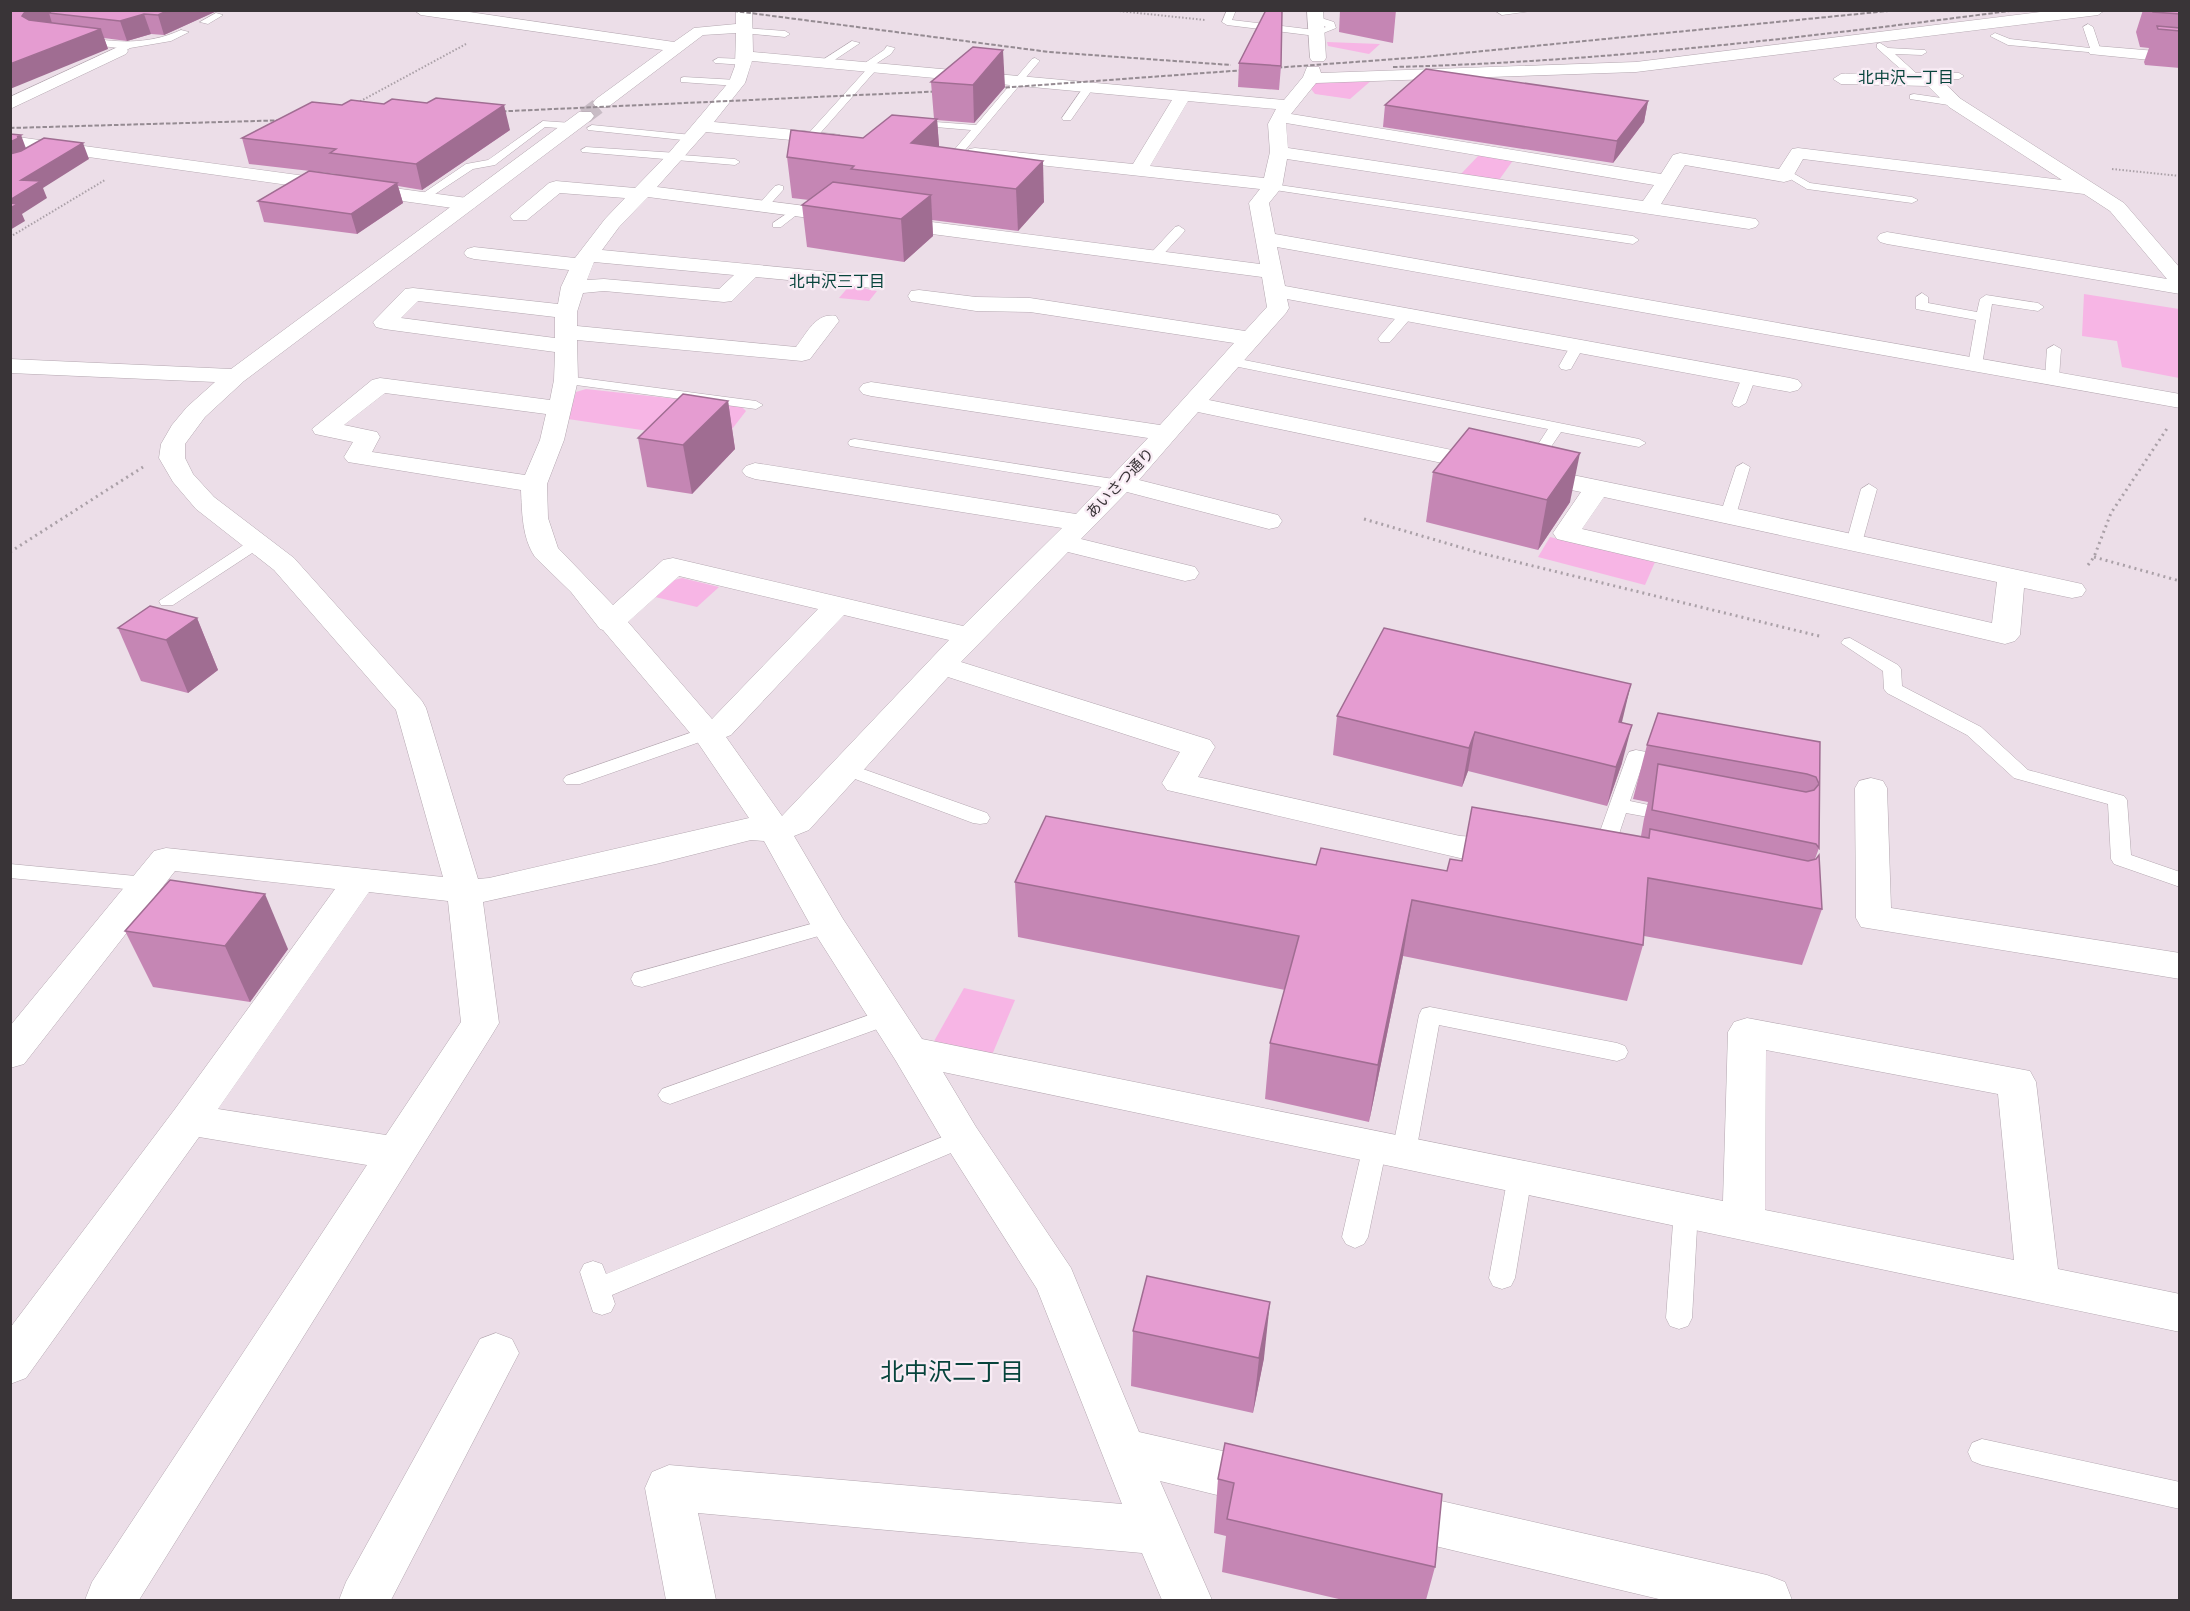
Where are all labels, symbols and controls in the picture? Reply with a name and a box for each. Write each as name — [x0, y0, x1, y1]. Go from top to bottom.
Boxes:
district label: 北中沢一丁目 — [1858, 67, 1954, 87]
district label: 北中沢三丁目 — [789, 271, 885, 291]
street label: あいさつ通り — [1082, 444, 1158, 522]
district label: 北中沢二丁目 — [880, 1356, 1024, 1386]

